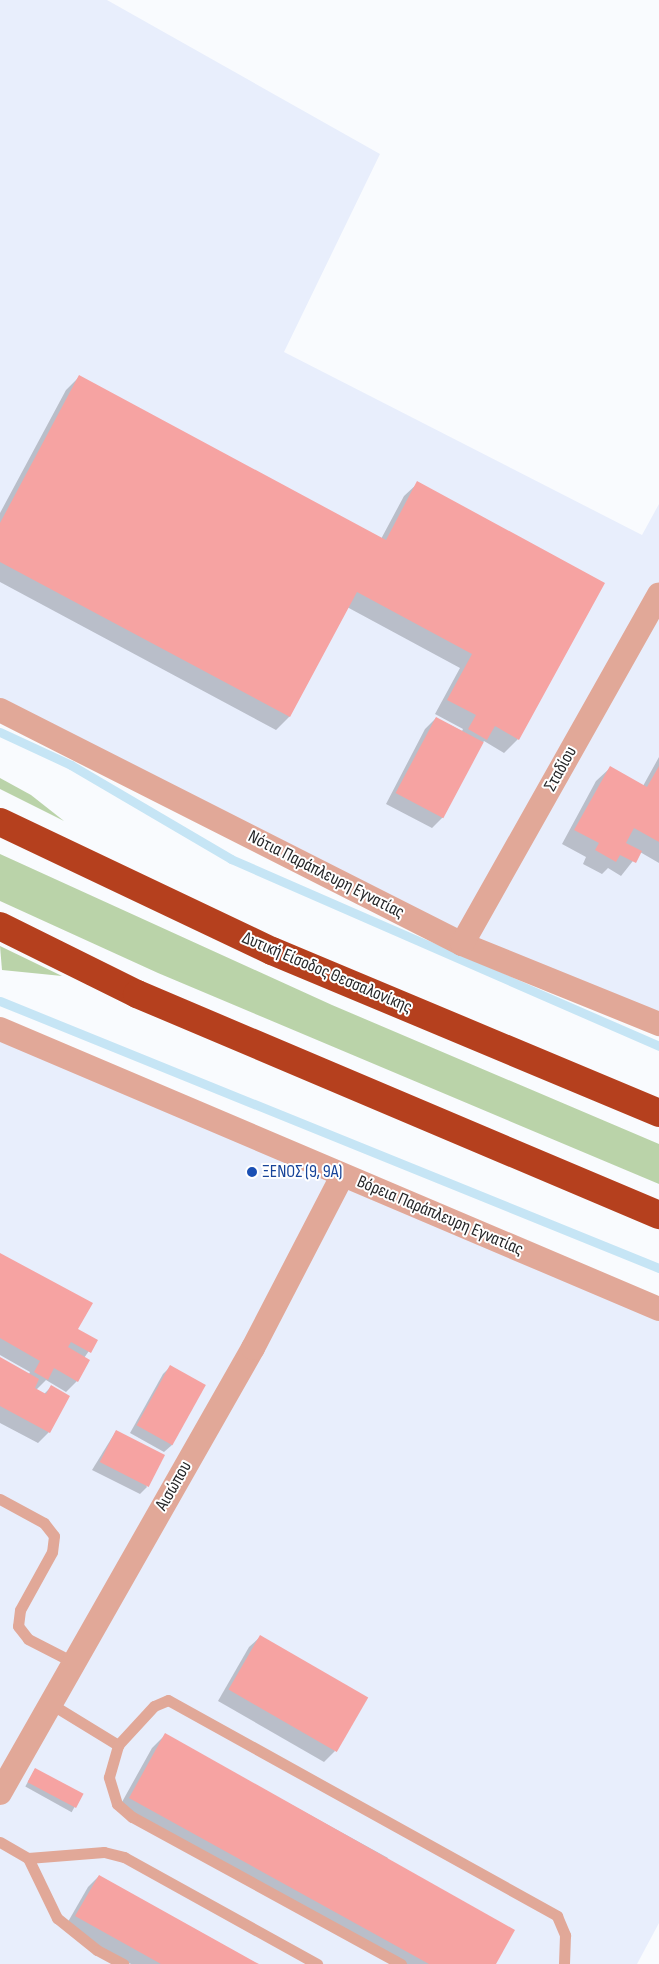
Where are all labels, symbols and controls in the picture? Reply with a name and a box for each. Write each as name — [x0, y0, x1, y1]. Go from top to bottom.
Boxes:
street label: Σταδίου — [540, 743, 582, 795]
street label: Νότια Παράπλευρη Εγνατίας — [244, 826, 408, 924]
street label: Δυτική Είσοδος Θεσσαλονίκης — [239, 927, 415, 1019]
place label: ΞΕΝΟΣ (9, 9Α) — [262, 1161, 342, 1183]
marker: ΞΕΝΟΣ (9, 9Α) — [246, 1166, 258, 1178]
street label: Βόρεια Παράπλευρη Εγνατίας — [354, 1171, 526, 1261]
street label: Αισώπου — [151, 1457, 197, 1515]

